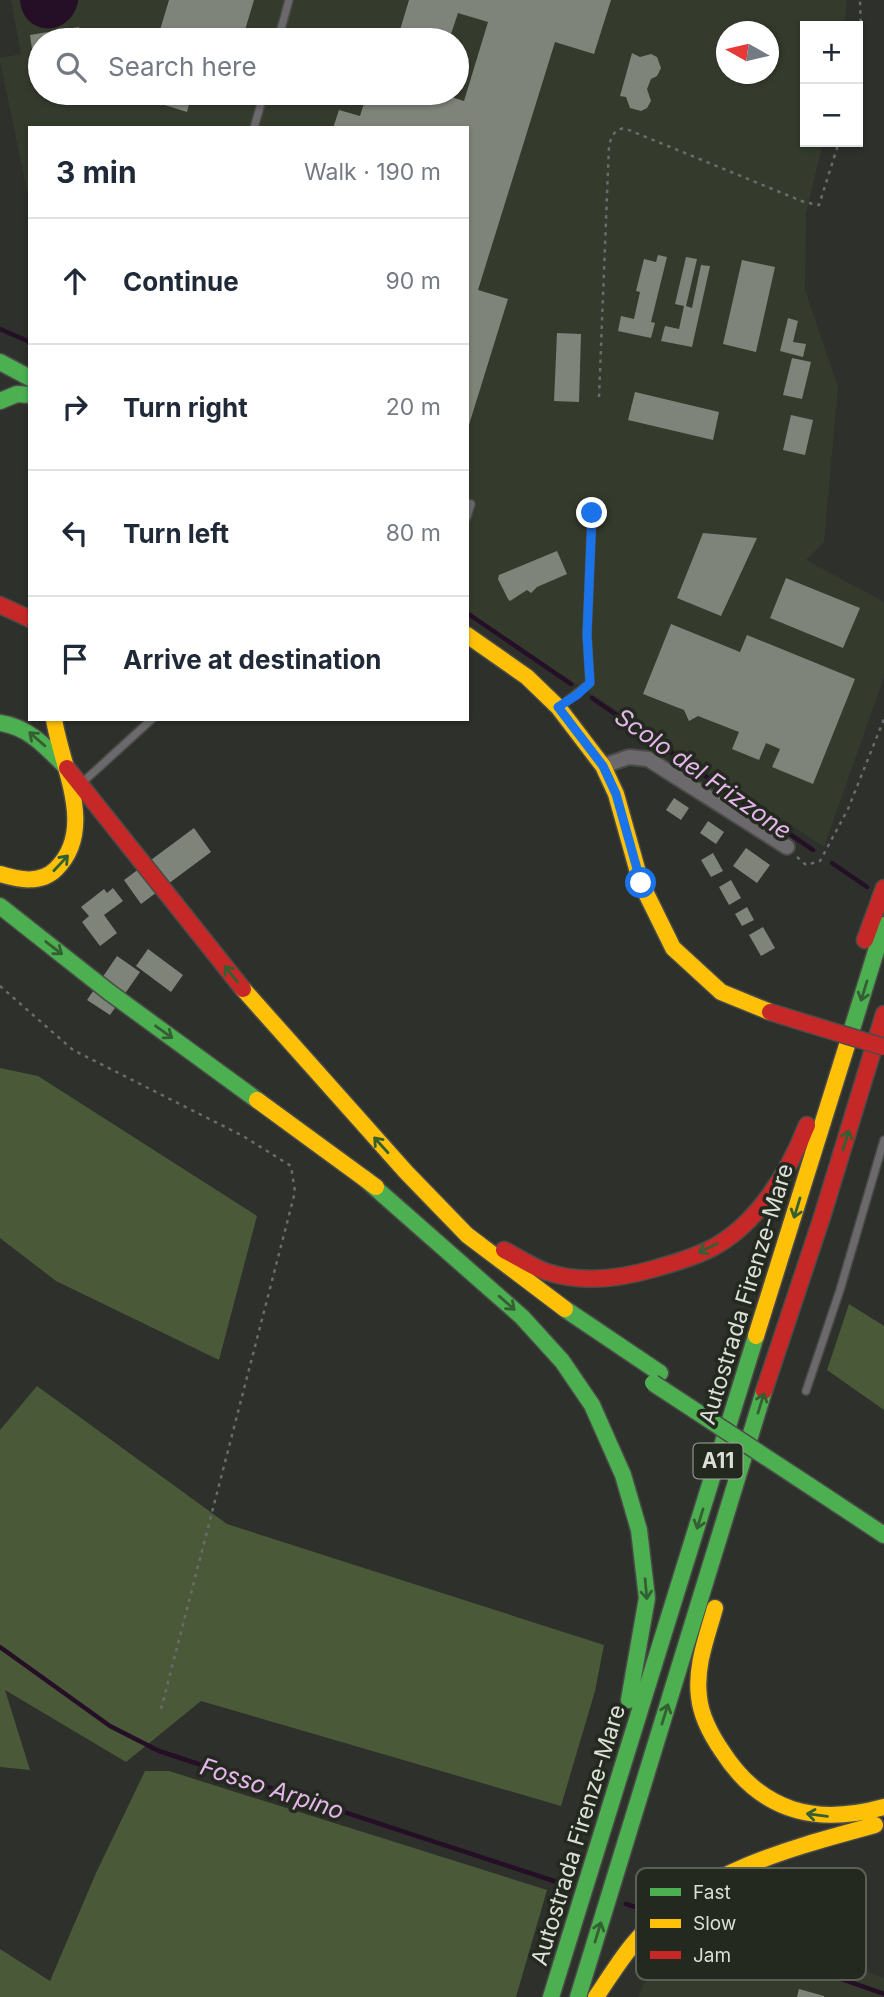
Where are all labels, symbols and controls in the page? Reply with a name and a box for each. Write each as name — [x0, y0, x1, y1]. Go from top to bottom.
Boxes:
north arrow — [716, 21, 779, 84]
map controls — [800, 21, 863, 147]
button: + — [800, 21, 863, 84]
search box — [28, 28, 469, 105]
icon: search — [52, 48, 90, 86]
text: Search here — [108, 51, 257, 82]
button: − — [800, 84, 863, 147]
text: 3 min — [56, 154, 137, 190]
text: Walk · 190 m — [304, 158, 441, 186]
icon: ahead — [56, 262, 94, 300]
text: Continue — [123, 266, 239, 297]
text: 90 m — [386, 267, 441, 295]
icon: right — [56, 388, 94, 426]
text: Turn right — [123, 392, 248, 423]
text: 20 m — [386, 393, 441, 421]
route end — [576, 497, 607, 528]
icon: left — [56, 514, 94, 552]
text: Turn left — [123, 518, 229, 549]
text: 80 m — [386, 519, 441, 547]
icon: arrive — [56, 640, 94, 678]
text: Arrive at destination — [123, 644, 382, 675]
water label: Scolo del Frizzone — [609, 702, 797, 845]
one-way arrow — [28, 731, 46, 747]
one-way arrow — [53, 854, 69, 872]
route start — [625, 867, 656, 898]
one-way arrow — [44, 941, 62, 956]
one-way arrow — [223, 965, 238, 983]
one-way arrow — [856, 979, 869, 1001]
one-way arrow — [154, 1025, 173, 1039]
one-way arrow — [840, 1129, 853, 1151]
one-way arrow — [373, 1136, 389, 1154]
street label: Autostrada Firenze-Mare — [693, 1160, 799, 1428]
one-way arrow — [789, 1197, 802, 1219]
one-way arrow — [698, 1242, 719, 1256]
one-way arrow — [498, 1295, 516, 1311]
one-way arrow — [755, 1392, 768, 1414]
road number: A11 — [694, 1444, 742, 1478]
one-way arrow — [693, 1507, 706, 1529]
one-way arrow — [639, 1577, 652, 1600]
street label: Autostrada Firenze-Mare — [525, 1701, 631, 1969]
one-way arrow — [660, 1704, 672, 1726]
water label: Fosso Arpino — [197, 1752, 348, 1825]
one-way arrow — [807, 1809, 829, 1822]
legend — [636, 1868, 866, 1980]
text: Fast — [693, 1881, 731, 1904]
text: Slow — [693, 1912, 736, 1935]
one-way arrow — [593, 1921, 606, 1943]
text: Jam — [693, 1944, 731, 1967]

